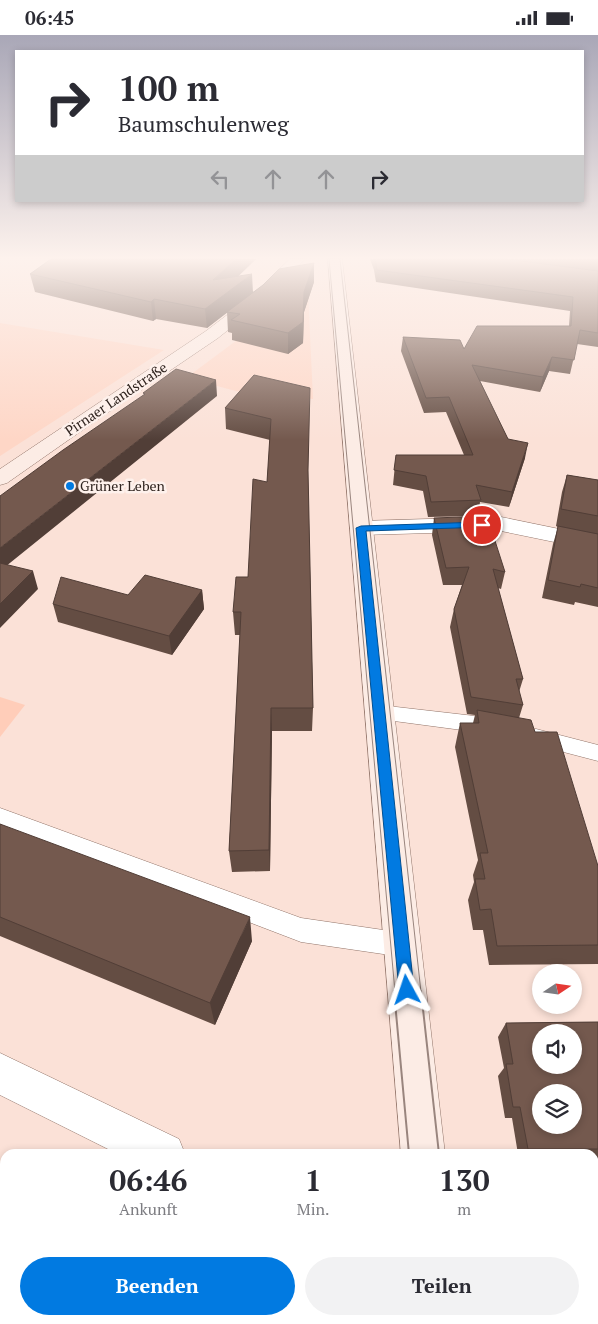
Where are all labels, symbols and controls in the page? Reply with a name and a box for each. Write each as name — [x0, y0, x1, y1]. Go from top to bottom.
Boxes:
text: 06:45 — [25, 5, 74, 30]
text: 100 m — [118, 65, 219, 111]
icon: right — [35, 70, 100, 135]
text: Baumschulenweg — [118, 109, 289, 138]
icon: left — [206, 165, 234, 193]
icon: ahead — [259, 165, 287, 193]
icon: ahead — [312, 165, 340, 193]
icon: right — [365, 165, 393, 193]
street label: Pirnaer Landstraße — [61, 357, 171, 440]
place label: Grüner Leben — [80, 476, 166, 495]
marker: Grüner Leben — [64, 480, 76, 492]
pin — [461, 504, 503, 546]
icon: arrive — [468, 511, 496, 539]
position arrow — [380, 963, 432, 1015]
north arrow — [532, 964, 582, 1014]
map controls — [532, 964, 582, 1134]
button: sound — [532, 1024, 582, 1074]
button: layers — [532, 1084, 582, 1134]
text: 06:46 — [109, 1160, 187, 1200]
text: 1 — [305, 1160, 322, 1200]
text: 130 — [439, 1160, 490, 1200]
text: Ankunft — [119, 1198, 178, 1220]
text: Min. — [297, 1198, 329, 1220]
text: m — [457, 1198, 471, 1220]
button: Beenden — [20, 1257, 295, 1315]
button: Teilen — [305, 1257, 579, 1315]

